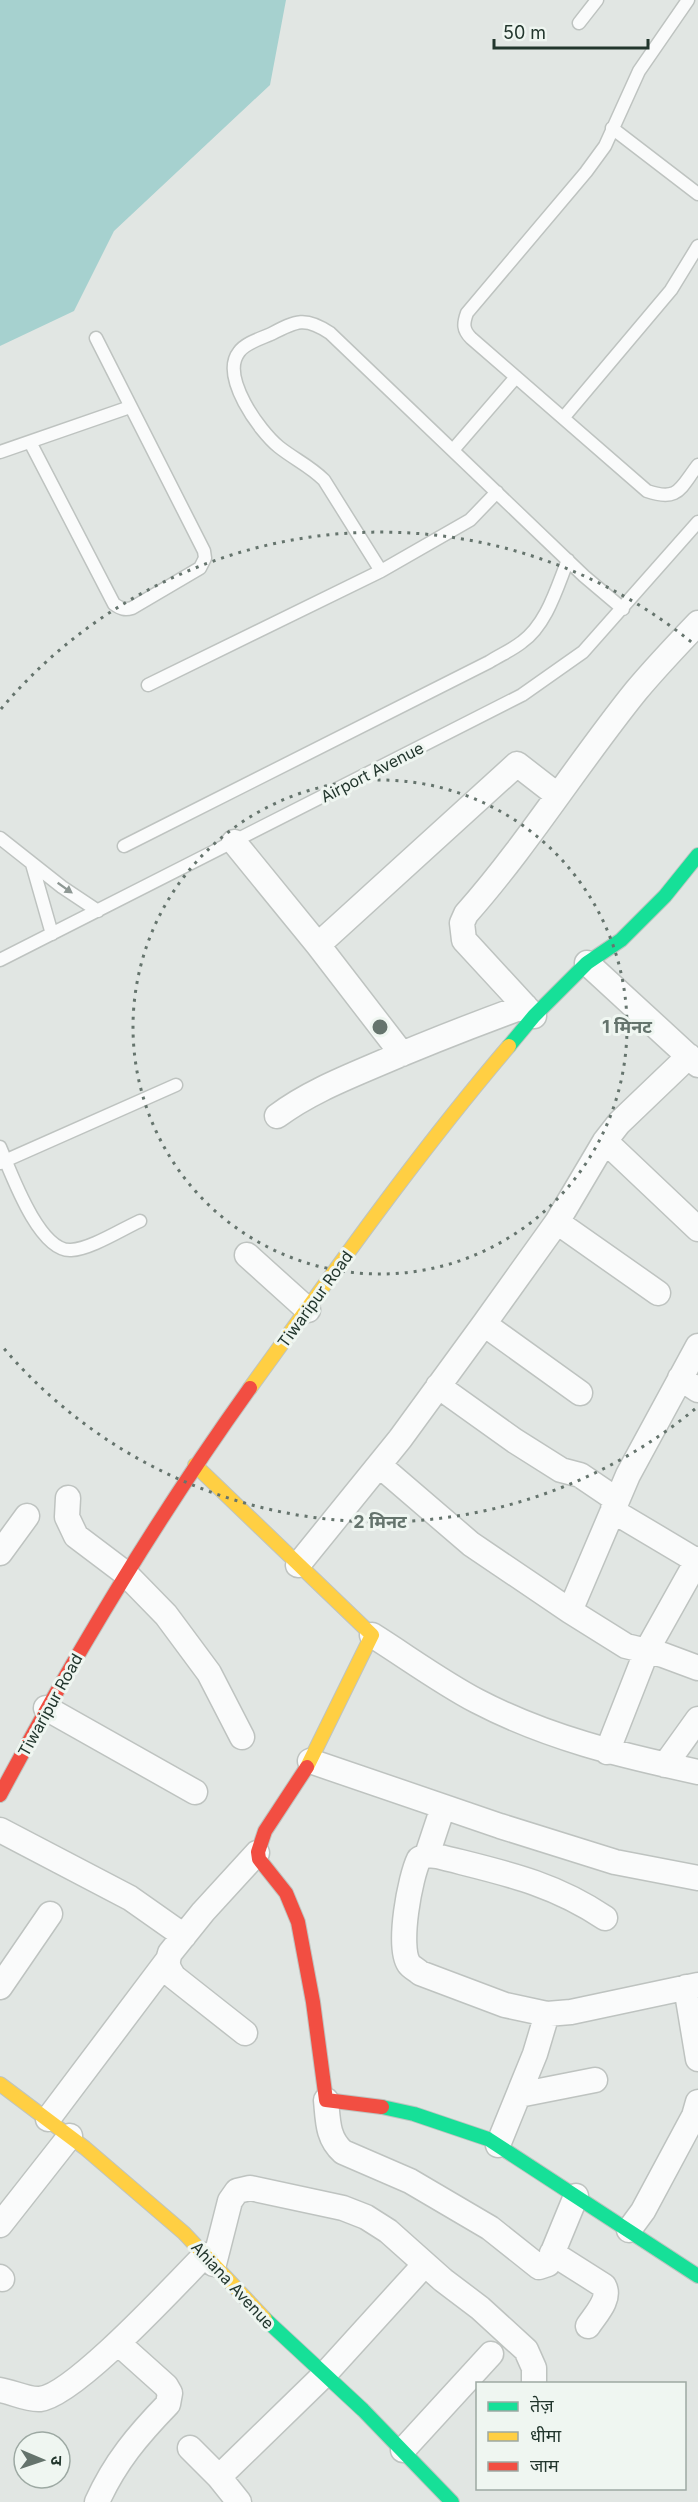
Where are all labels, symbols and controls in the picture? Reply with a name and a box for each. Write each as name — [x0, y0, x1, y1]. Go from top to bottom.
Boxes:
scale bar — [494, 12, 648, 50]
text: 50 m — [503, 22, 546, 43]
street label: Airport Avenue — [317, 737, 427, 807]
one-way arrow — [56, 882, 72, 894]
text: 1 मिनट — [602, 1016, 652, 1037]
centre of rings — [370, 1017, 390, 1037]
street label: Tiwaripur Road — [273, 1247, 357, 1351]
text: 2 मिनट — [353, 1511, 407, 1532]
street label: Tiwaripur Road — [13, 1650, 87, 1760]
street label: Ahiana Avenue — [187, 2237, 279, 2333]
legend — [476, 2382, 686, 2490]
text: तेज़ — [530, 2395, 554, 2416]
text: धीमा — [530, 2425, 561, 2446]
north arrow — [12, 2430, 72, 2490]
text: उ — [47, 2455, 67, 2466]
text: जाम — [530, 2455, 560, 2476]

